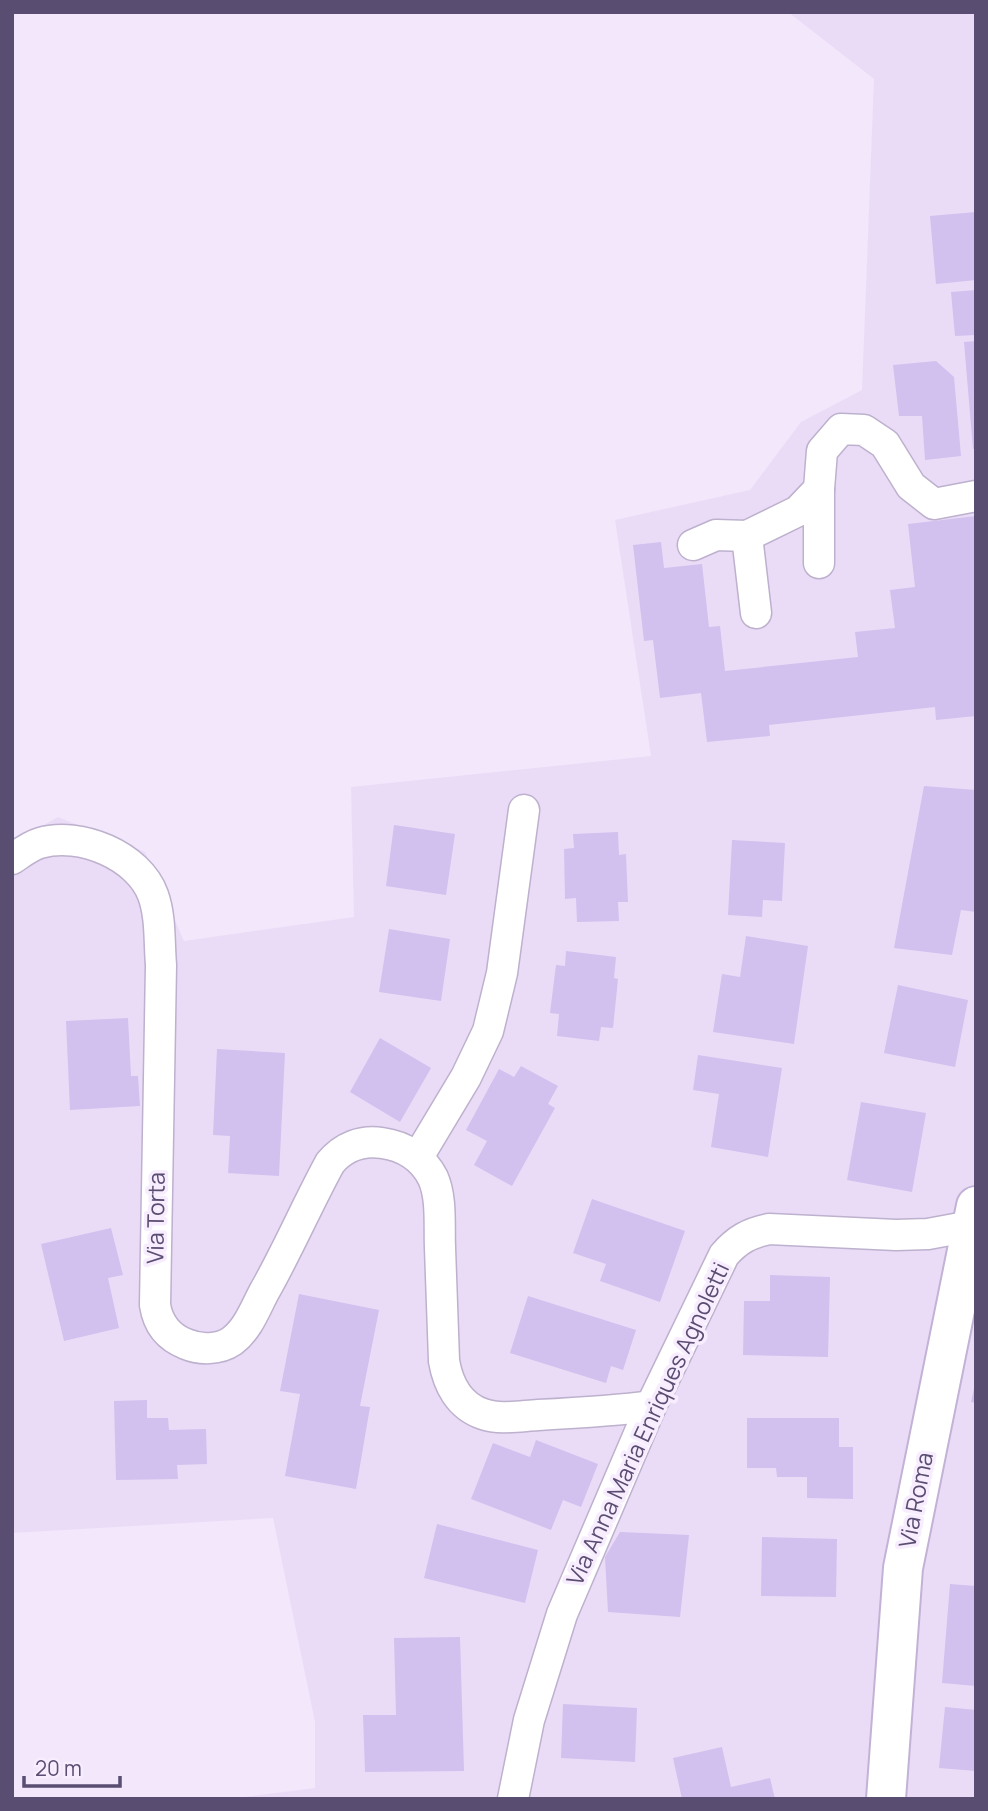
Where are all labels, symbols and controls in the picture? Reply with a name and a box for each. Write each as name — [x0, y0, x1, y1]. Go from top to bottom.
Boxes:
street label: Via Torta — [138, 1172, 172, 1264]
street label: Via Anna Maria Enriques Agnoletti — [558, 1257, 736, 1590]
street label: Via Roma — [890, 1449, 940, 1550]
scale bar — [24, 1744, 121, 1788]
text: 20 m — [35, 1754, 82, 1782]

